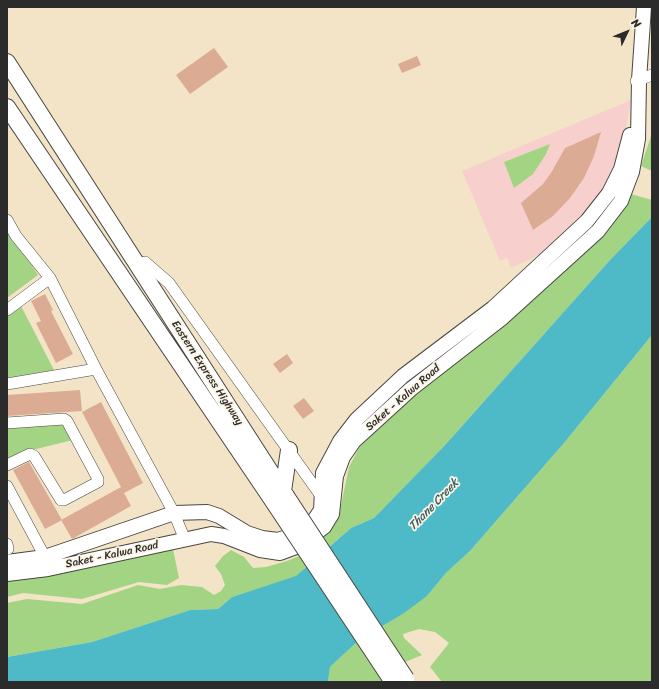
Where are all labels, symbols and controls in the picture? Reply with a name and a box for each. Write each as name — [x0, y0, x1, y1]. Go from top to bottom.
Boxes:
north arrow — [607, 12, 647, 52]
text: N — [627, 14, 646, 33]
street label: Eastern Express Highway — [168, 318, 246, 428]
street label: Saket - Kalwa Road — [363, 362, 443, 434]
water label: Thane Creek — [406, 476, 462, 534]
street label: Saket - Kalwa Road — [64, 539, 160, 571]

